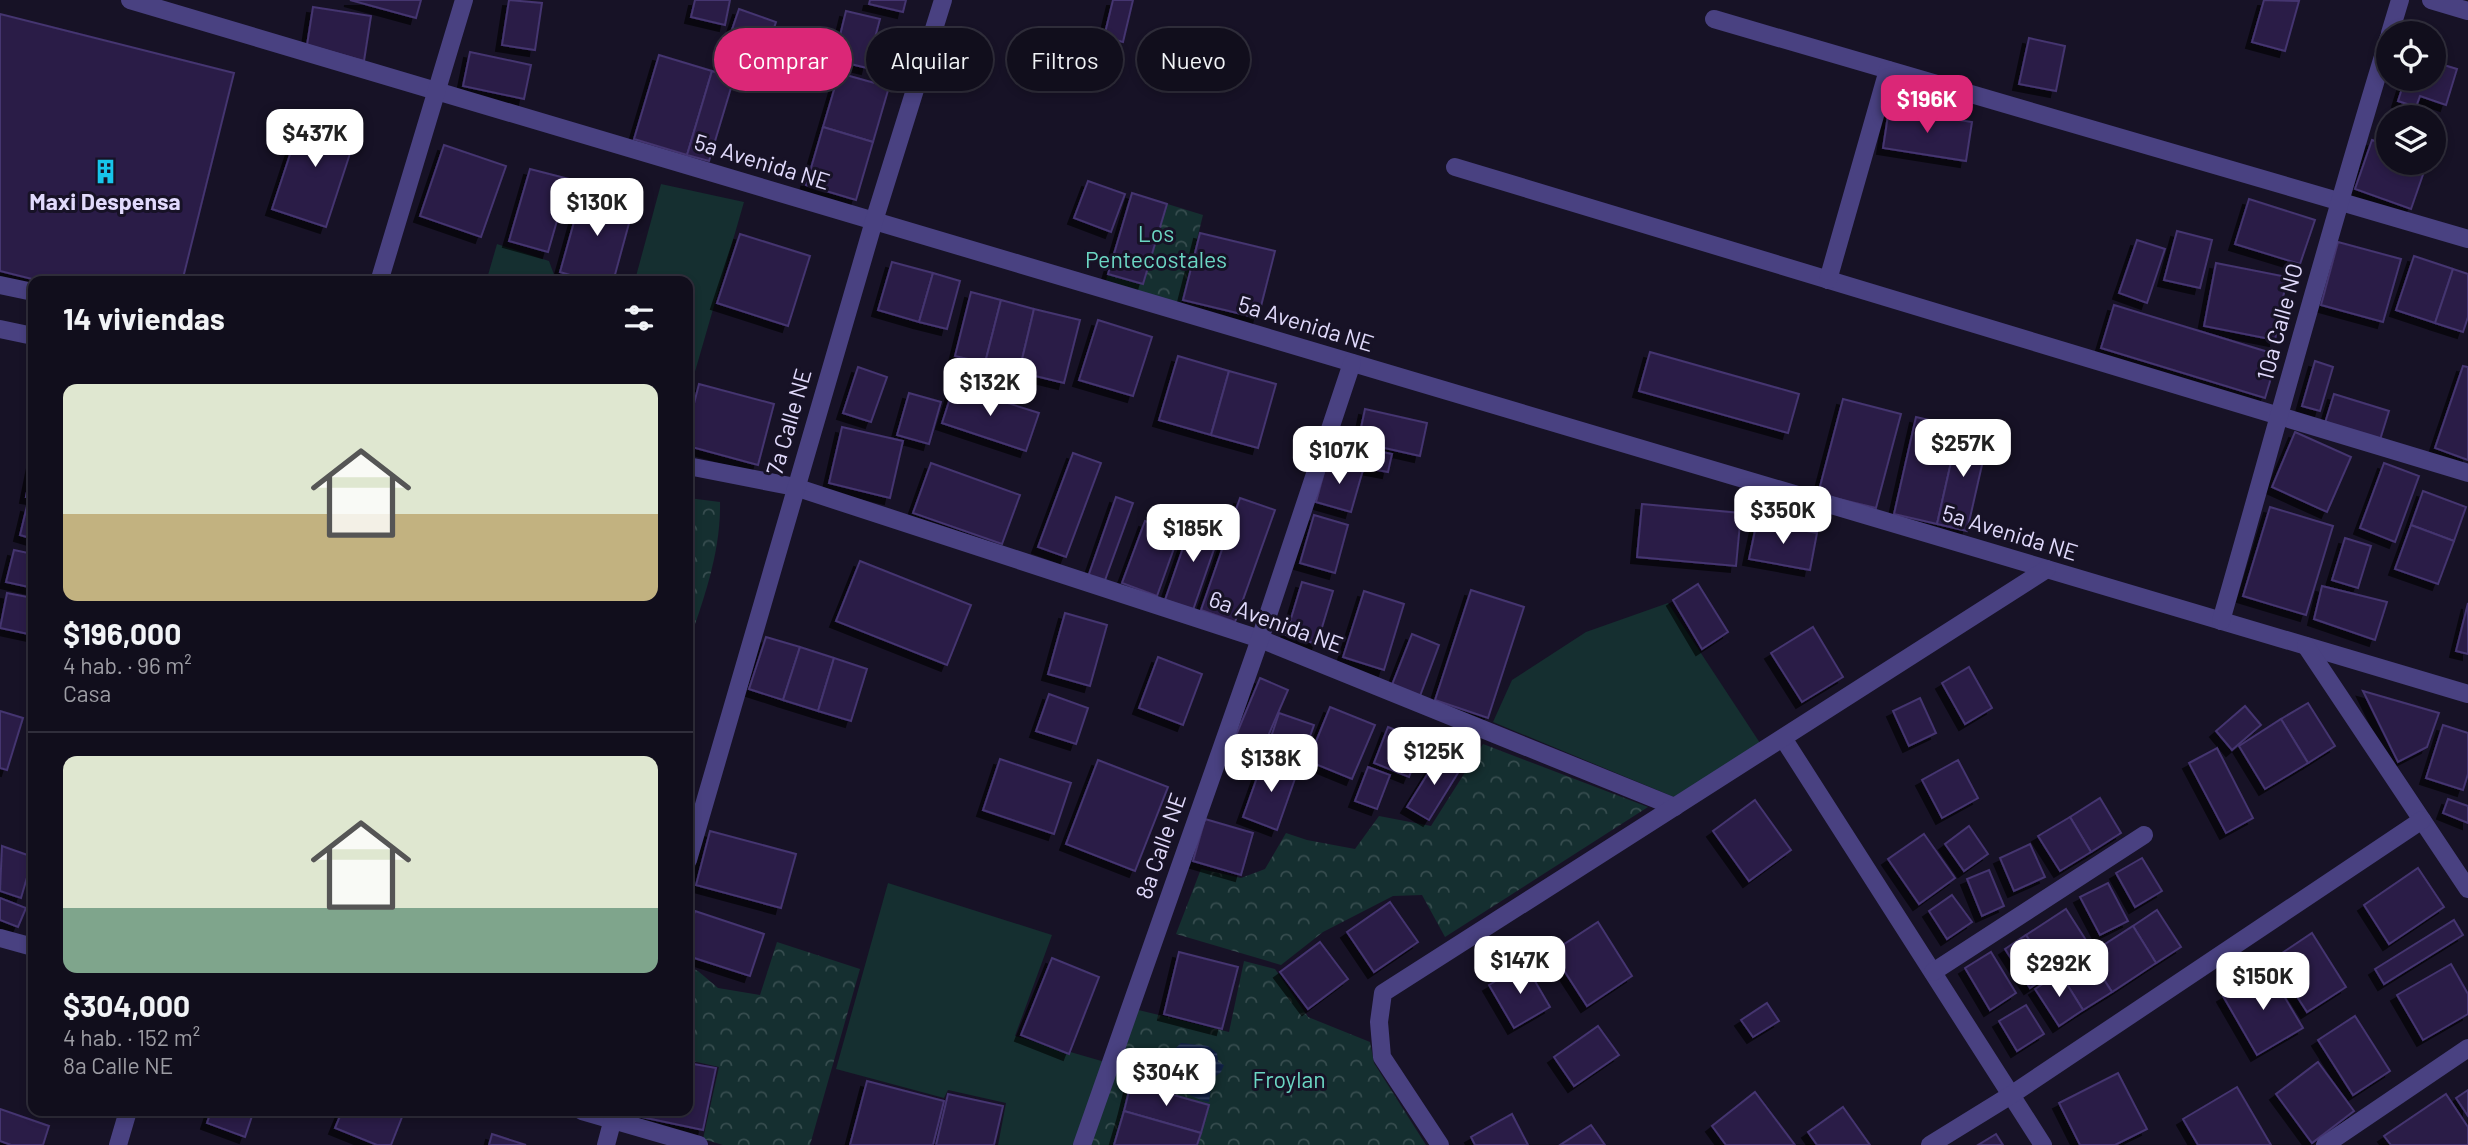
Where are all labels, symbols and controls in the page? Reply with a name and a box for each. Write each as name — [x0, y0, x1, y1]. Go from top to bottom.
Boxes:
map controls — [2376, 21, 2446, 175]
button: locate — [2376, 21, 2446, 91]
chip: Comprar — [714, 28, 852, 91]
chip: Alquilar — [866, 28, 993, 91]
chip: Filtros — [1007, 28, 1123, 91]
chip: Nuevo — [1137, 28, 1250, 91]
pin: $196K — [1878, 76, 1976, 135]
text: $196K — [1897, 84, 1957, 112]
button: layers — [2376, 105, 2446, 175]
pin: $437K — [266, 110, 364, 169]
text: $437K — [282, 118, 348, 146]
street label: 5a Avenida NE — [691, 127, 834, 195]
building icon: Maxi Despensa — [91, 158, 119, 186]
pin: $130K — [548, 178, 646, 238]
place label: Maxi Despensa — [29, 187, 181, 215]
text: $130K — [566, 187, 628, 215]
park label: Los Pentecostales — [1085, 219, 1227, 273]
street label: 10a Calle NO — [2250, 260, 2308, 383]
street label: 5a Avenida NE — [1235, 289, 1378, 357]
icon: filters — [620, 299, 658, 337]
text: 14 viviendas — [63, 300, 225, 336]
pin: $132K — [941, 358, 1039, 418]
street label: 7a Calle NE — [760, 365, 817, 478]
text: $132K — [960, 367, 1021, 395]
pin: $257K — [1914, 420, 2012, 479]
pin: $107K — [1290, 426, 1388, 486]
text: $257K — [1931, 428, 1995, 456]
icon: home — [298, 430, 424, 556]
text: $107K — [1309, 435, 1369, 463]
pin: $350K — [1734, 486, 1832, 546]
text: $350K — [1750, 495, 1816, 523]
street label: 5a Avenida NE — [1939, 498, 2082, 566]
pin: $185K — [1144, 504, 1242, 564]
text: $185K — [1163, 513, 1223, 541]
street label: 6a Avenida NE — [1205, 584, 1347, 658]
text: $196,000 — [63, 615, 181, 651]
text: 4 hab. · 96 m² — [63, 651, 192, 679]
text: Casa — [63, 679, 111, 707]
pin: $125K — [1385, 728, 1483, 787]
pin: $138K — [1222, 734, 1320, 794]
text: $125K — [1404, 736, 1464, 764]
text: $138K — [1241, 743, 1301, 771]
street label: 8a Calle NE — [1129, 789, 1191, 902]
icon: home — [298, 802, 424, 928]
pin: $147K — [1471, 936, 1569, 996]
pin: $292K — [2010, 940, 2108, 999]
text: $147K — [1490, 945, 1550, 973]
text: $292K — [2026, 948, 2092, 976]
pin: $150K — [2214, 953, 2312, 1012]
text: $150K — [2232, 961, 2294, 989]
text: $304,000 — [63, 987, 190, 1023]
text: 4 hab. · 152 m² — [63, 1023, 200, 1051]
pin: $304K — [1117, 1048, 1215, 1108]
text: 8a Calle NE — [63, 1051, 173, 1079]
text: $304K — [1133, 1057, 1200, 1085]
park label: Froylan — [1252, 1065, 1326, 1093]

